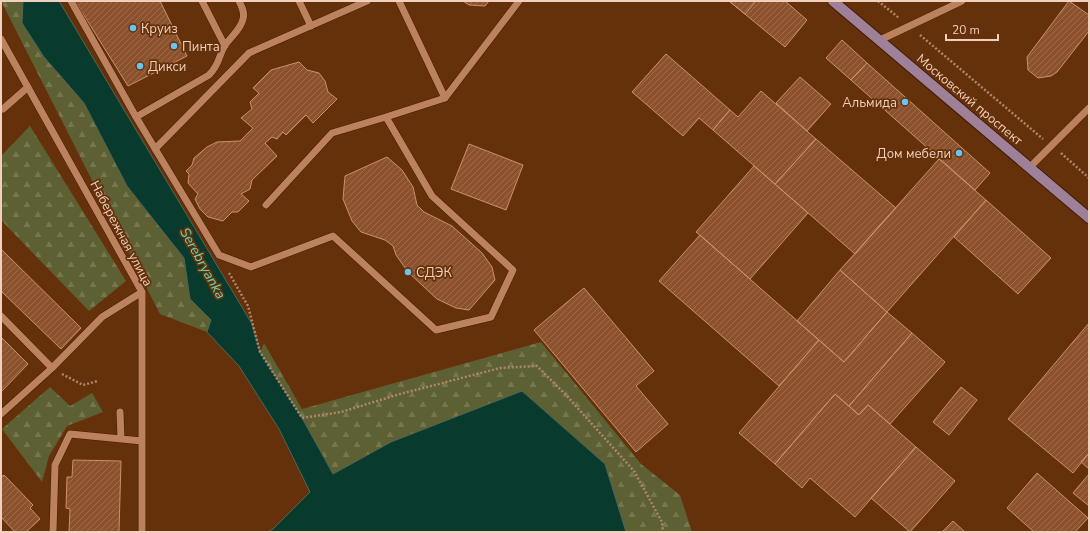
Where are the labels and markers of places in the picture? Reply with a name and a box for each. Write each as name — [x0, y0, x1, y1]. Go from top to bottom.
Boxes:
place label: Круиз — [141, 20, 178, 38]
marker: Круиз — [128, 23, 138, 33]
place label: Пинта — [182, 38, 220, 56]
marker: Пинта — [169, 41, 179, 51]
place label: Дикси — [148, 58, 186, 76]
marker: Дикси — [135, 61, 145, 71]
place label: Альмида — [842, 94, 897, 112]
marker: Альмида — [900, 97, 910, 107]
place label: Дом мебели — [877, 145, 951, 163]
marker: Дом мебели — [954, 148, 964, 158]
place label: СДЭК — [416, 264, 453, 282]
marker: СДЭК — [403, 267, 413, 277]

